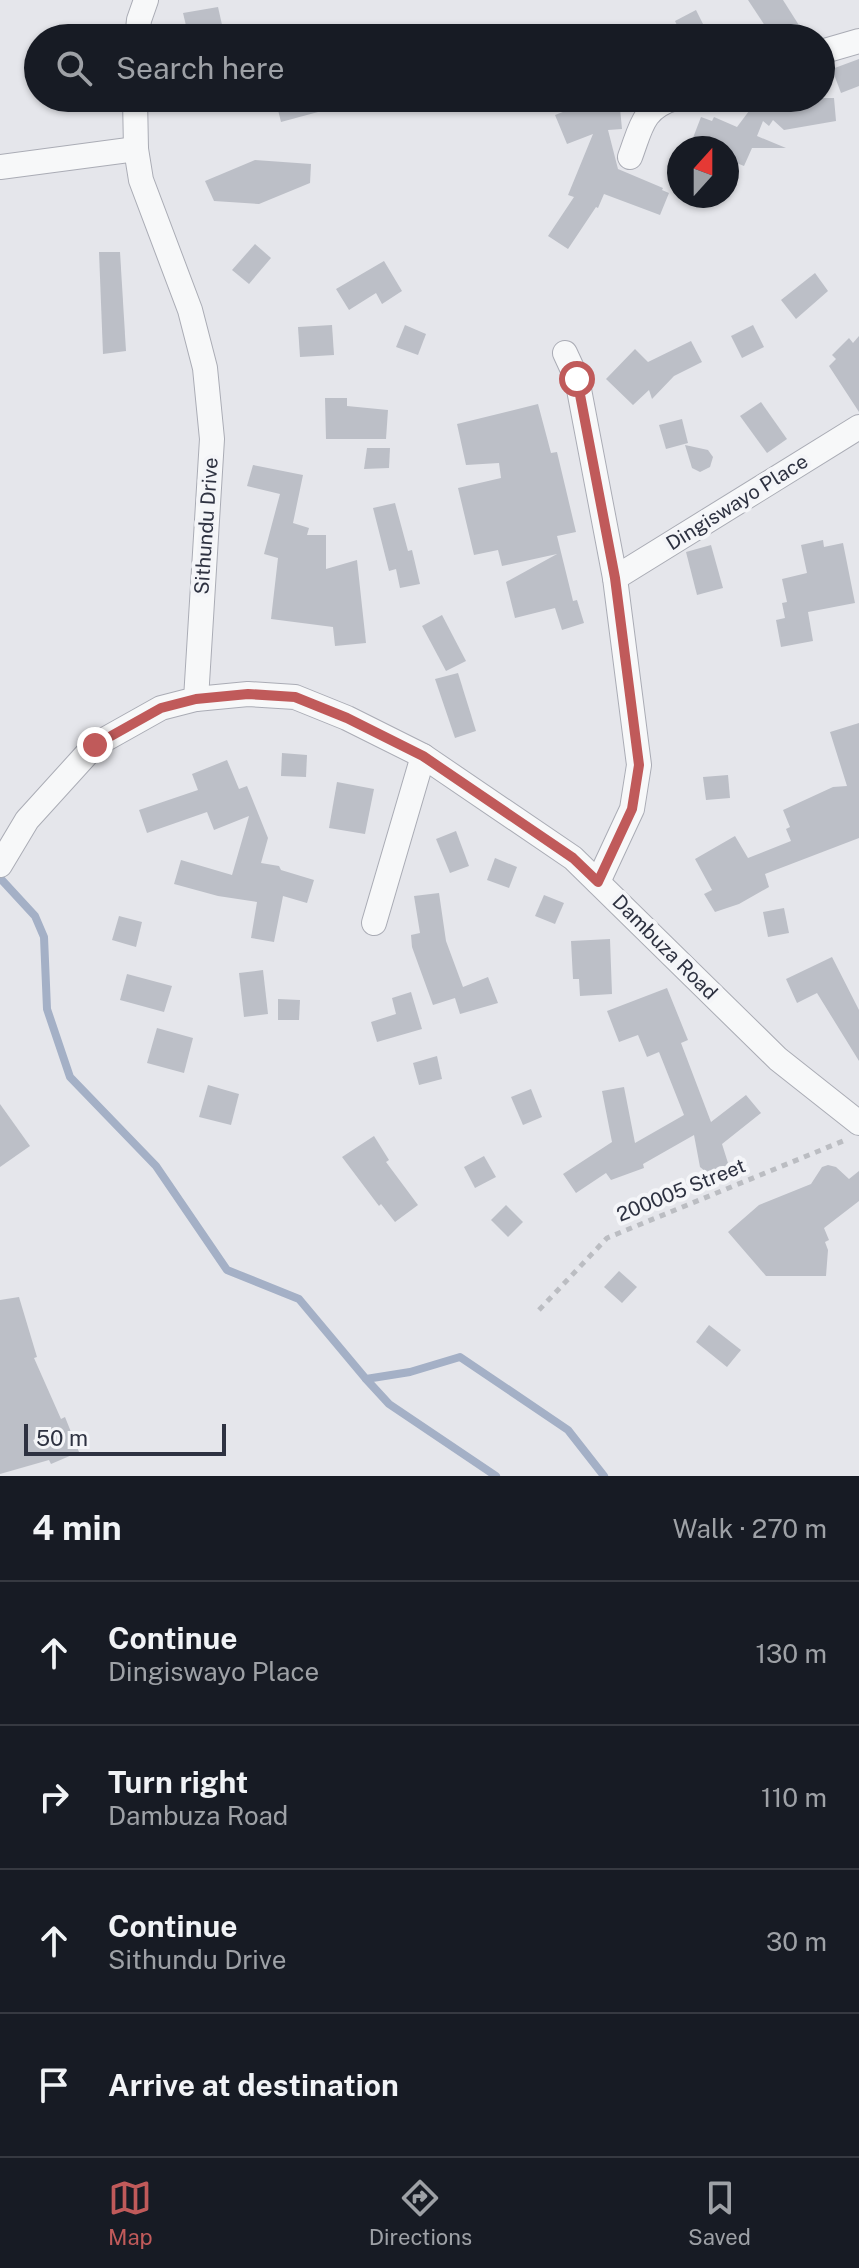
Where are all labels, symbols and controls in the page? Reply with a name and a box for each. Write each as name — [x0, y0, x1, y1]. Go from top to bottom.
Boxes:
search box — [24, 24, 835, 112]
icon: search — [52, 46, 96, 90]
text: Search here — [116, 50, 284, 86]
north arrow — [667, 136, 739, 208]
route start — [559, 361, 595, 397]
street label: Dingiswayo Place — [662, 449, 812, 555]
street label: Sithundu Drive — [189, 457, 223, 595]
route end — [77, 727, 113, 763]
street label: Dambuza Road — [607, 889, 723, 1005]
street label: 200005 Street — [613, 1153, 749, 1227]
scale bar — [24, 1420, 226, 1456]
text: 50 m — [36, 1425, 88, 1451]
text: 4 min — [32, 1508, 122, 1548]
text: Walk · 270 m — [673, 1513, 827, 1544]
text: Continue — [108, 1620, 238, 1656]
icon: ahead — [32, 1631, 76, 1675]
text: 130 m — [755, 1638, 827, 1669]
text: Dingiswayo Place — [108, 1656, 319, 1687]
text: Turn right — [108, 1764, 248, 1800]
icon: right — [32, 1775, 76, 1819]
text: 110 m — [761, 1782, 827, 1813]
text: Dambuza Road — [108, 1800, 288, 1831]
text: Continue — [108, 1908, 238, 1944]
icon: ahead — [32, 1919, 76, 1963]
text: 30 m — [766, 1926, 827, 1957]
text: Sithundu Drive — [108, 1944, 286, 1975]
icon: arrive — [32, 2063, 76, 2107]
text: Arrive at destination — [108, 2067, 399, 2103]
tab: Map — [108, 2176, 153, 2250]
tab: Directions — [369, 2176, 472, 2250]
tab: Saved — [688, 2176, 751, 2250]

